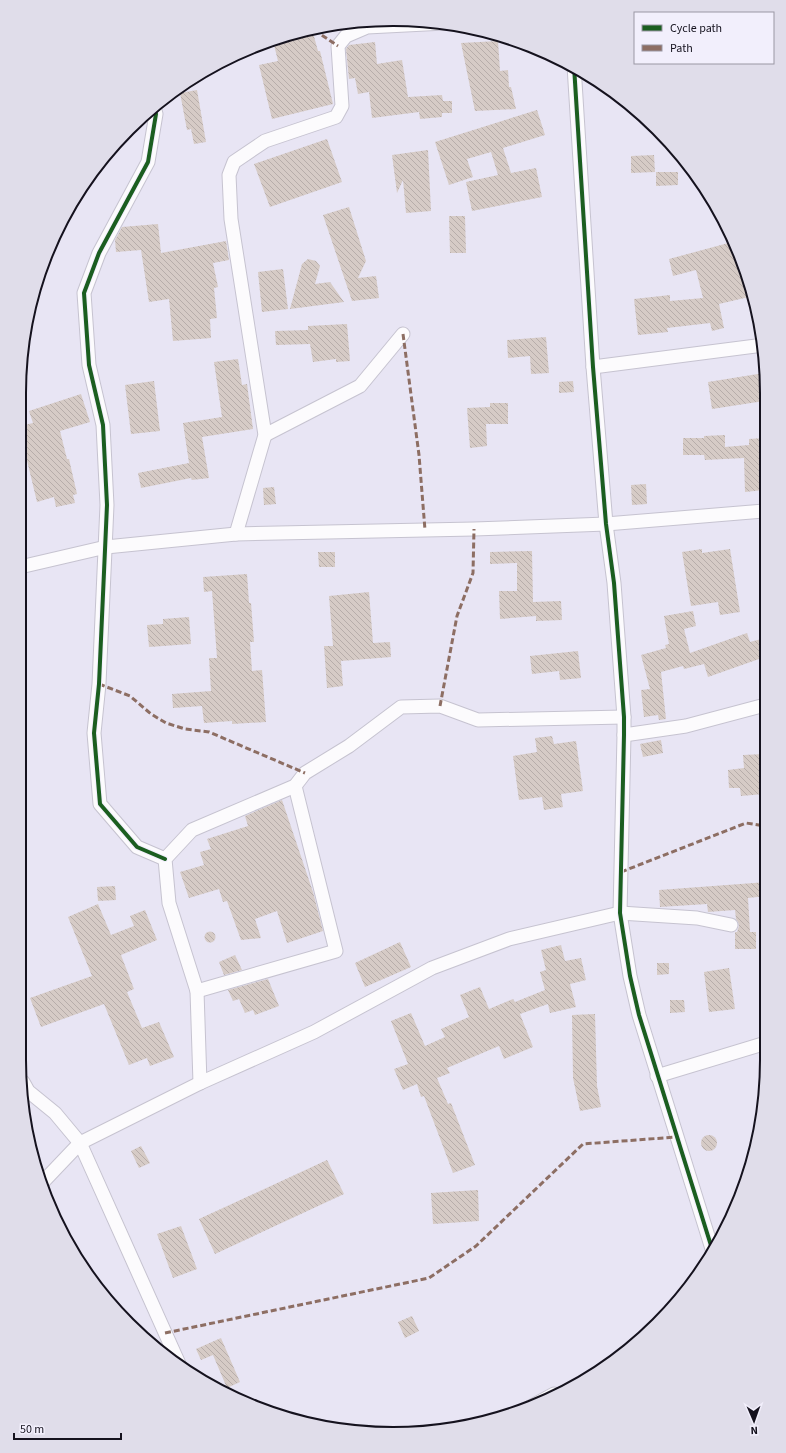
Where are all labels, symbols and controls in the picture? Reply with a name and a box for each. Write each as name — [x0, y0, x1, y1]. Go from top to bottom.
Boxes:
legend — [634, 12, 774, 64]
text: Cycle path — [670, 20, 722, 37]
text: Path — [670, 40, 693, 57]
north arrow — [734, 1401, 774, 1441]
scale bar — [14, 1415, 121, 1441]
text: 50 m — [20, 1421, 44, 1438]
text: N — [750, 1423, 758, 1438]

